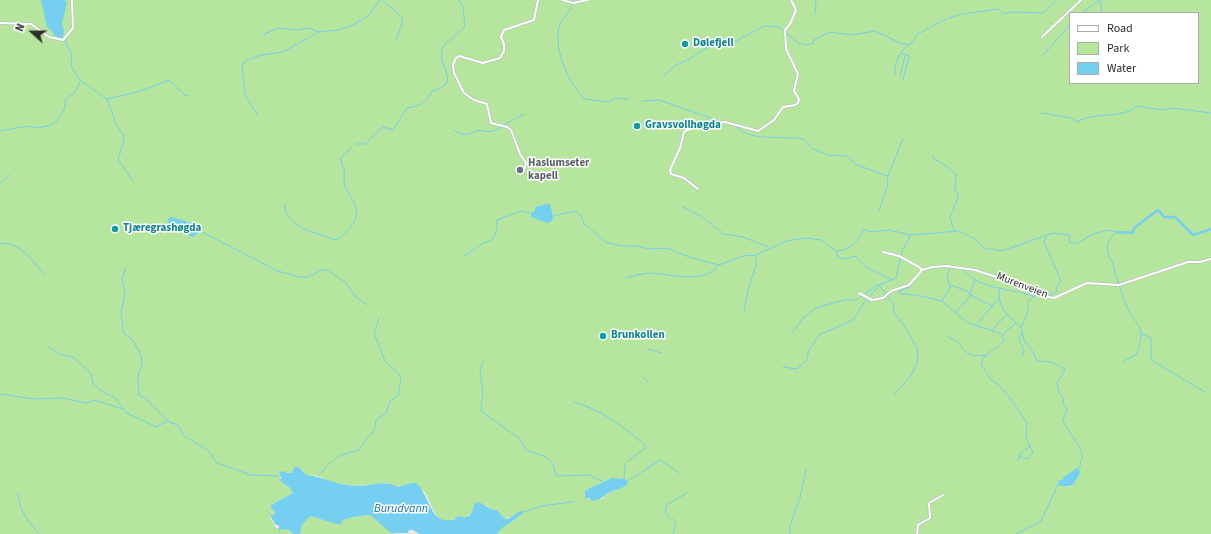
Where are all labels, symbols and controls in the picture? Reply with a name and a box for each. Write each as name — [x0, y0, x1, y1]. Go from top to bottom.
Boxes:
north arrow — [12, 12, 52, 52]
legend — [1069, 12, 1199, 84]
text: Road — [1107, 20, 1133, 37]
text: N — [12, 21, 29, 34]
place label: Dølefjell — [693, 37, 734, 51]
marker: Dølefjell — [680, 39, 690, 49]
text: Park — [1107, 40, 1129, 57]
text: Water — [1107, 60, 1136, 77]
place label: Gravsvollhøgda — [645, 119, 721, 133]
marker: Gravsvollhøgda — [632, 121, 642, 131]
place label: Haslumseter kapell — [528, 157, 589, 183]
marker: Haslumseter kapell — [515, 165, 525, 175]
place label: Tjæregrashøgda — [123, 222, 201, 236]
marker: Tjæregrashøgda — [110, 224, 120, 234]
street label: Murenveien — [994, 270, 1050, 302]
place label: Brunkollen — [611, 329, 665, 343]
marker: Brunkollen — [598, 331, 608, 341]
water label: Burudvann — [374, 502, 428, 516]

